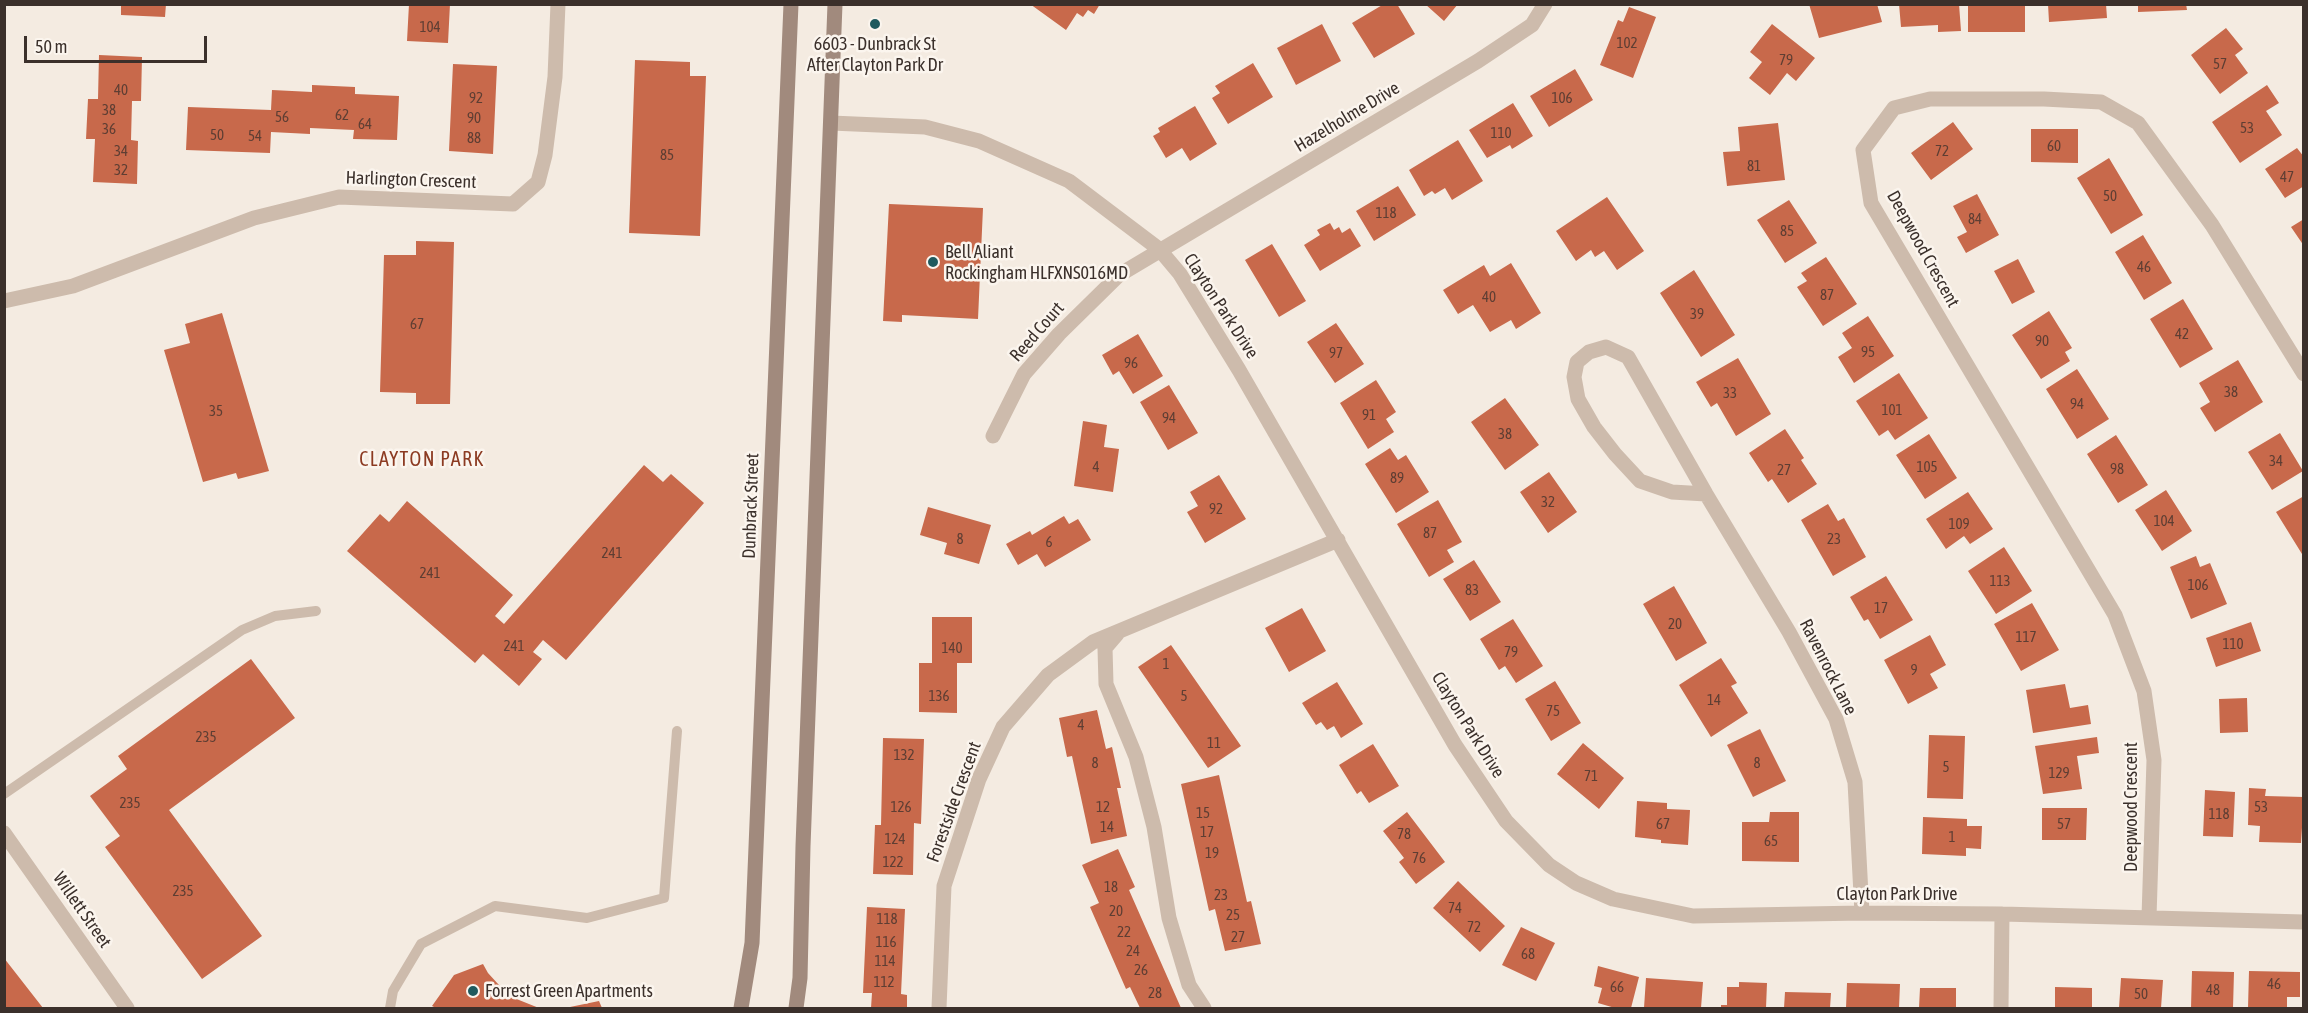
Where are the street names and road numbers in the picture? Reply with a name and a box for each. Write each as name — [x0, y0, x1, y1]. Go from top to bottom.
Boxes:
street label: Hazelholme Drive — [1291, 77, 1403, 157]
street label: Harlington Crescent — [345, 167, 477, 193]
street label: Deepwood Crescent — [1882, 187, 1964, 311]
street label: Clayton Park Drive — [1179, 249, 1263, 363]
street label: Reed Court — [1005, 298, 1069, 366]
street label: Dunbrack Street — [738, 453, 764, 559]
street label: Ravenrock Lane — [1795, 616, 1861, 718]
street label: Clayton Park Drive — [1427, 668, 1509, 782]
street label: Forestside Crescent — [922, 739, 986, 865]
street label: Deepwood Crescent — [2120, 742, 2142, 872]
street label: Willett Street — [48, 868, 116, 952]
street label: Clayton Park Drive — [1837, 883, 1957, 905]

